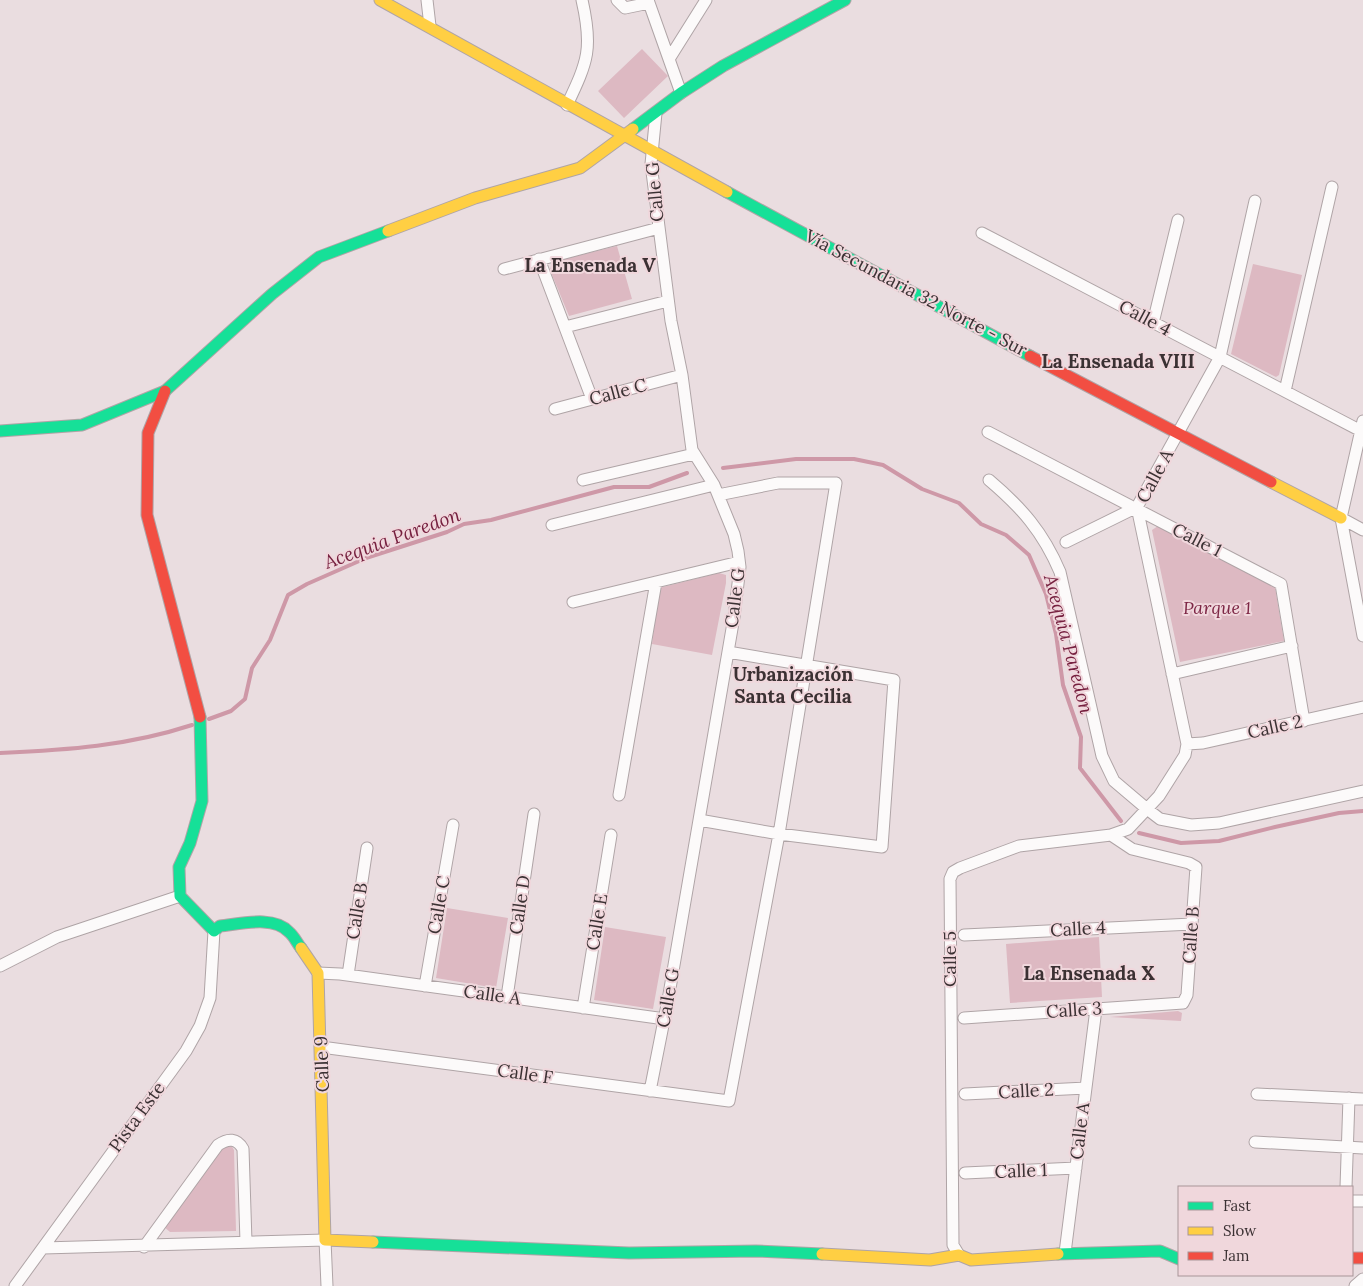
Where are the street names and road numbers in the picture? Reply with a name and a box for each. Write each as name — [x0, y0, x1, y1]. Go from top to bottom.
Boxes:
street label: Calle G — [640, 161, 669, 223]
street label: Vía Secundaria 32 Norte - Sur — [800, 224, 1032, 361]
street label: Calle 4 — [1115, 294, 1176, 341]
street label: Calle C — [587, 373, 650, 410]
street label: Calle A — [1131, 444, 1179, 507]
street label: Calle 1 — [1169, 517, 1226, 562]
street label: Calle G — [719, 567, 750, 629]
street label: Calle 2 — [1245, 709, 1305, 744]
street label: Calle C — [422, 874, 455, 936]
street label: Calle D — [504, 874, 535, 936]
street label: Calle B — [341, 881, 372, 941]
street label: Calle E — [581, 892, 612, 952]
street label: Calle B — [1177, 906, 1204, 964]
street label: Calle 4 — [1049, 916, 1107, 941]
street label: Calle 5 — [938, 931, 961, 987]
street label: Calle G — [651, 966, 684, 1029]
street label: Calle A — [462, 979, 523, 1010]
street label: Calle 3 — [1045, 996, 1103, 1023]
street label: Calle 9 — [309, 1035, 334, 1093]
street label: Calle F — [496, 1058, 555, 1089]
street label: Pista Este — [103, 1077, 170, 1156]
street label: Calle 2 — [997, 1078, 1054, 1103]
street label: Calle A — [1065, 1100, 1095, 1161]
street label: Calle 1 — [994, 1158, 1048, 1183]

